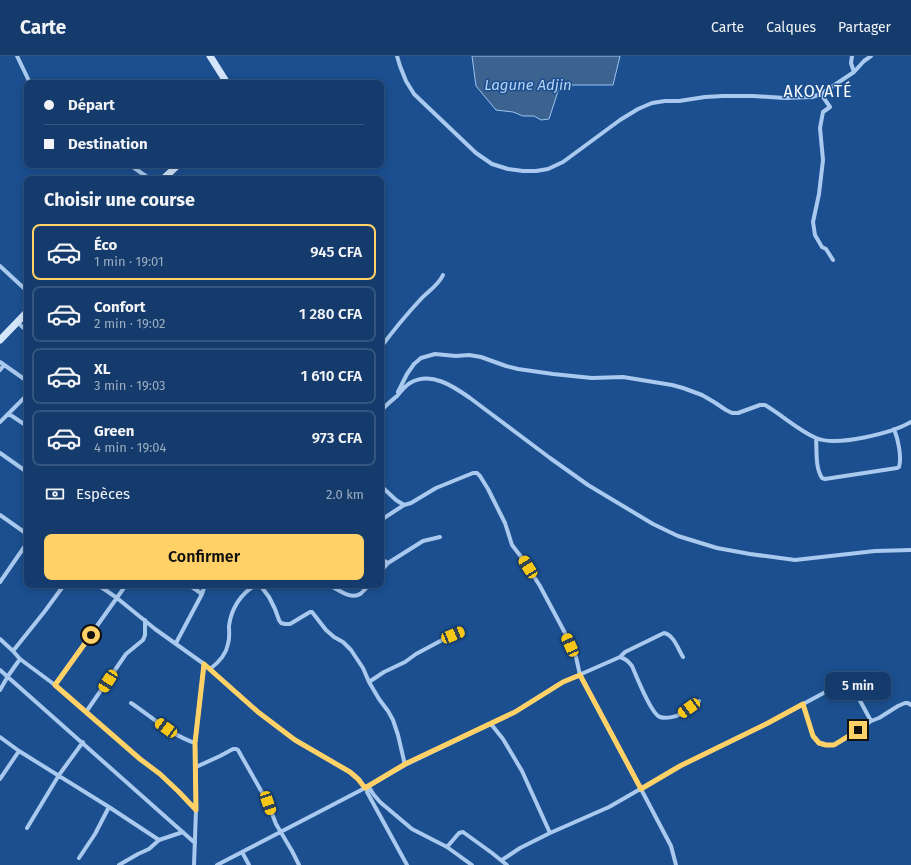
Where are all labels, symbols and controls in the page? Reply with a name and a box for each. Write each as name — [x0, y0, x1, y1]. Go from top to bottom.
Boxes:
text: Carte — [20, 16, 66, 39]
text: Carte — [711, 19, 744, 36]
text: Calques — [766, 19, 816, 36]
text: Partager — [838, 19, 891, 36]
water label: Lagune Adjin — [484, 76, 572, 94]
district label: AKOYATÉ — [783, 81, 853, 101]
text: Départ — [68, 96, 115, 114]
text: Destination — [68, 135, 148, 153]
text: Choisir une course — [44, 189, 195, 211]
icon: car — [46, 234, 82, 270]
text: Éco — [94, 236, 117, 254]
text: 945 CFA — [310, 243, 362, 261]
text: 1 min · 19:01 — [94, 254, 164, 269]
icon: car — [46, 296, 82, 332]
text: Confort — [94, 298, 146, 316]
text: 1 280 CFA — [299, 305, 362, 323]
text: 2 min · 19:02 — [94, 316, 165, 331]
icon: car — [46, 358, 82, 394]
text: XL — [94, 360, 110, 378]
text: 1 610 CFA — [301, 367, 362, 385]
text: 3 min · 19:03 — [94, 378, 166, 393]
icon: car — [46, 420, 82, 456]
text: Green — [94, 422, 134, 440]
text: 973 CFA — [312, 429, 362, 447]
text: 4 min · 19:04 — [94, 440, 167, 455]
icon: cash — [44, 483, 66, 505]
text: Espèces — [76, 485, 130, 503]
text: 2.0 km — [326, 487, 364, 502]
button: Confirmer — [44, 534, 364, 580]
car — [517, 554, 539, 580]
car — [440, 625, 466, 645]
route start — [82, 626, 100, 644]
car — [560, 632, 580, 658]
car — [96, 668, 120, 694]
callout: 5 min — [825, 672, 891, 700]
text: 5 min — [842, 678, 874, 693]
car — [676, 696, 702, 720]
car — [153, 716, 179, 740]
route end — [849, 721, 867, 739]
car — [258, 790, 278, 816]

